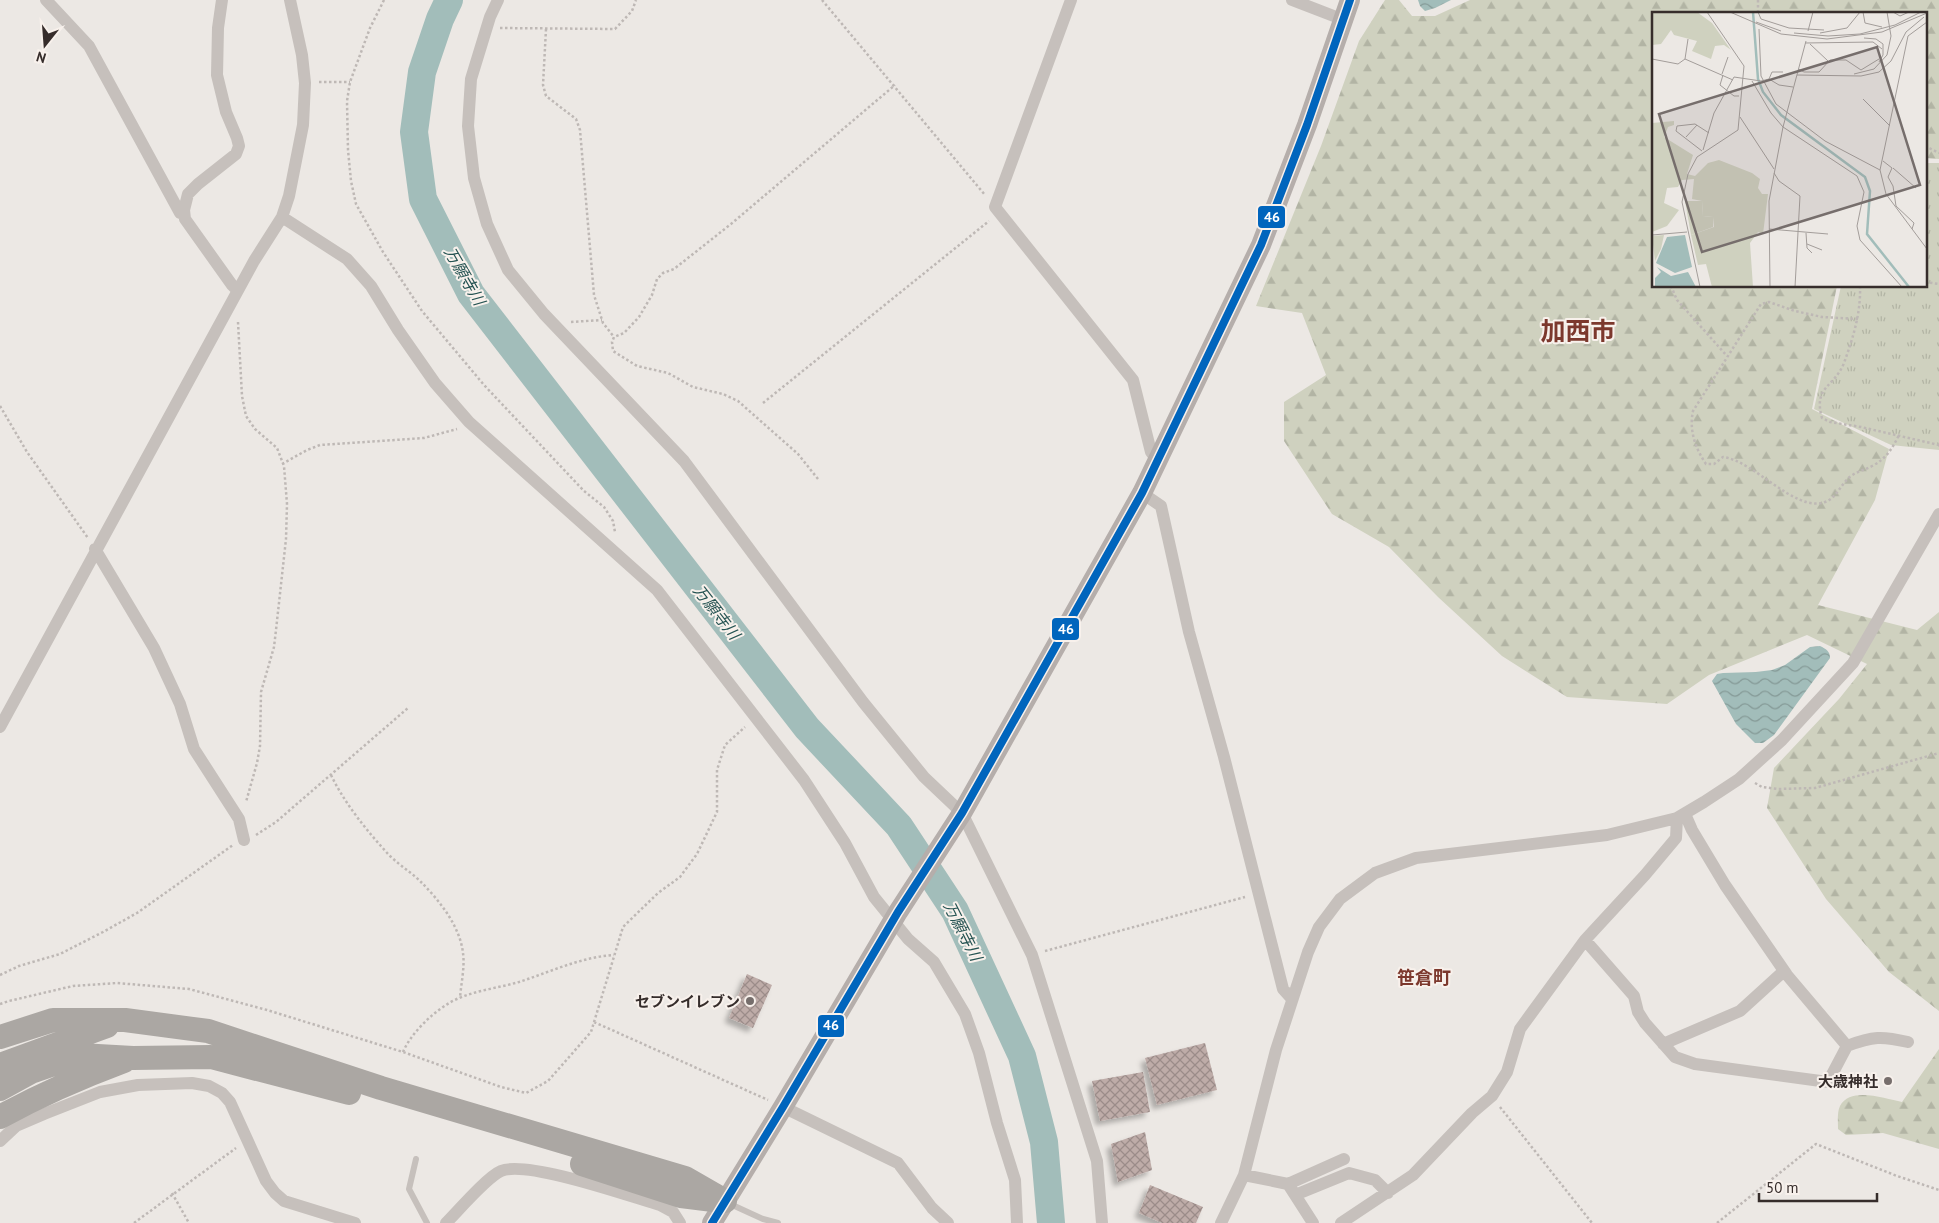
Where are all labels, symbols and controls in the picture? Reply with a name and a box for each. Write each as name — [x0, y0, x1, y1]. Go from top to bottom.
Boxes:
inset map — [1652, 12, 1926, 288]
north arrow — [20, 20, 70, 70]
text: N — [34, 47, 48, 67]
line badge: 46 — [1257, 205, 1286, 229]
text: 46 — [1264, 208, 1280, 226]
water label: 万願寺川 — [440, 243, 491, 310]
district label: 加西市 — [1540, 315, 1616, 347]
water label: 万願寺川 — [689, 581, 746, 645]
line badge: 46 — [1051, 617, 1080, 641]
text: 46 — [1058, 620, 1074, 638]
water label: 万願寺川 — [940, 898, 987, 966]
district label: 笹倉町 — [1397, 966, 1451, 989]
place label: セブンイレブン — [635, 992, 740, 1011]
marker: セブンイレブン — [744, 995, 756, 1007]
line badge: 46 — [817, 1014, 845, 1038]
text: 46 — [823, 1016, 839, 1034]
place label: 大歳神社 — [1818, 1072, 1878, 1091]
marker: 大歳神社 — [1882, 1075, 1894, 1087]
scale bar — [1759, 1170, 1876, 1202]
text: 50 m — [1766, 1178, 1799, 1197]

